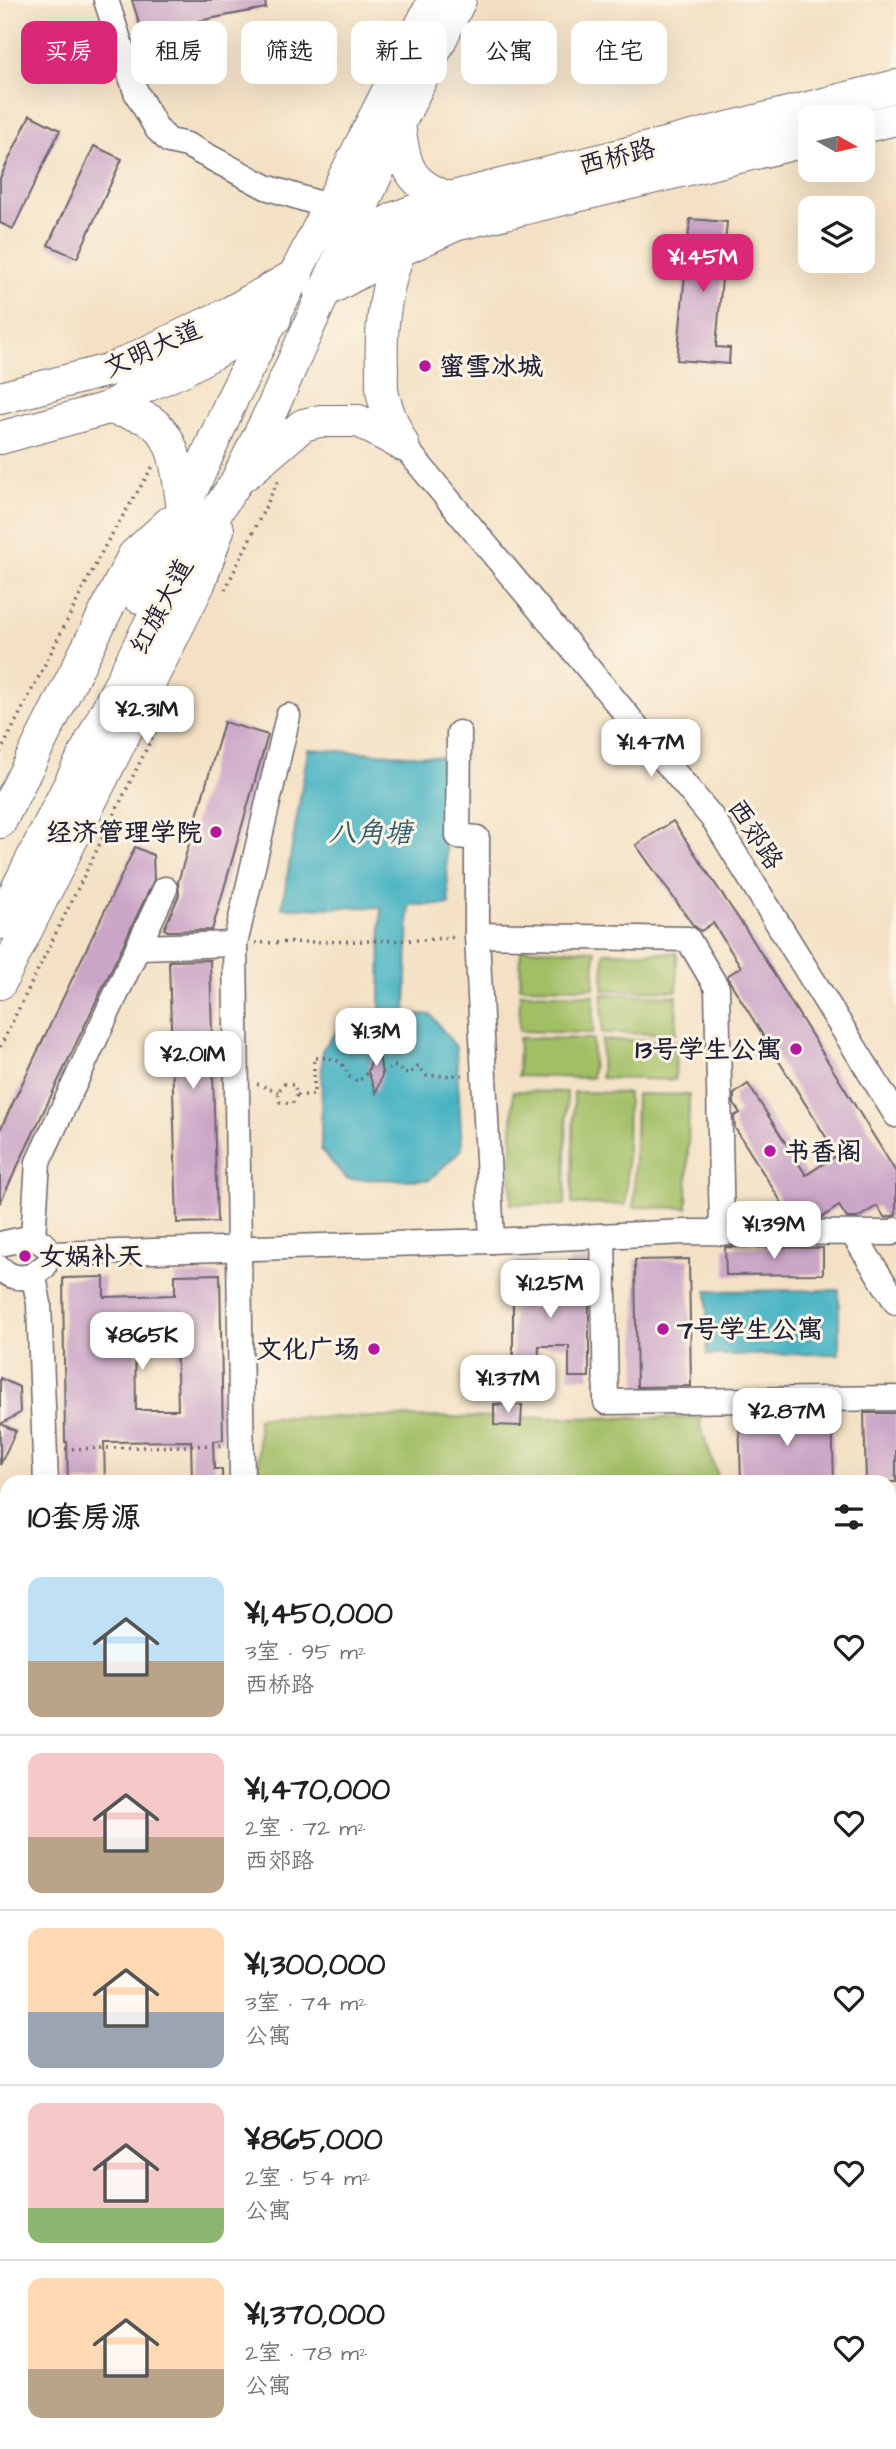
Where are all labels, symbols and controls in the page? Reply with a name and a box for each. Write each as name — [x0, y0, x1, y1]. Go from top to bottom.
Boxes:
chip: 买房 — [21, 21, 117, 84]
chip: 租房 — [131, 21, 227, 84]
chip: 筛选 — [241, 21, 337, 84]
chip: 新上 — [351, 21, 447, 84]
chip: 公寓 — [461, 21, 557, 84]
chip: 住宅 — [571, 21, 667, 84]
north arrow — [798, 105, 875, 182]
map controls — [798, 105, 875, 273]
street label: 西桥路 — [575, 130, 659, 184]
button: layers — [798, 196, 875, 273]
pin: ¥1.45M — [646, 234, 760, 294]
text: ¥1.45M — [668, 241, 738, 273]
street label: 文明大道 — [98, 311, 207, 387]
place label: 蜜雪冰城 — [439, 349, 543, 385]
marker: 蜜雪冰城 — [417, 358, 433, 374]
street label: 红旗大道 — [122, 552, 202, 661]
pin: ¥2.31M — [90, 686, 204, 746]
text: ¥2.31M — [116, 693, 178, 725]
pin: ¥1.47M — [594, 720, 708, 779]
text: ¥1.47M — [617, 726, 685, 758]
street label: 西郊路 — [719, 792, 792, 877]
water label: 八角塘 — [328, 814, 415, 853]
place label: 经济管理学院 — [46, 815, 202, 851]
marker: 经济管理学院 — [208, 824, 224, 840]
pin: ¥1.3M — [327, 1009, 425, 1068]
text: ¥1.3M — [351, 1015, 401, 1047]
pin: ¥2.01M — [136, 1032, 250, 1091]
place label: 13号学生公寓 — [635, 1032, 782, 1068]
text: ¥2.01M — [160, 1038, 226, 1070]
marker: 13号学生公寓 — [788, 1041, 804, 1057]
place label: 书香阁 — [784, 1134, 862, 1170]
marker: 书香阁 — [762, 1143, 778, 1159]
pin: ¥1.39M — [717, 1202, 831, 1261]
text: ¥1.39M — [743, 1208, 805, 1240]
place label: 女娲补天 — [39, 1239, 143, 1275]
marker: 女娲补天 — [17, 1248, 33, 1264]
pin: ¥1.25M — [493, 1260, 607, 1320]
text: ¥1.25M — [517, 1267, 583, 1299]
pin: ¥865K — [93, 1312, 191, 1372]
place label: 7号学生公寓 — [676, 1312, 823, 1348]
text: ¥865K — [106, 1319, 178, 1351]
marker: 7号学生公寓 — [655, 1321, 671, 1337]
place label: 文化广场 — [256, 1332, 360, 1368]
marker: 文化广场 — [366, 1341, 382, 1357]
pin: ¥1.37M — [451, 1356, 565, 1415]
text: ¥1.37M — [476, 1362, 540, 1394]
pin: ¥2.87M — [730, 1388, 844, 1448]
text: ¥2.87M — [749, 1395, 825, 1427]
text: 10套房源 — [28, 1497, 141, 1539]
icon: filters — [830, 1498, 868, 1536]
text: ¥1,450,000 — [245, 1593, 393, 1635]
icon: home — [84, 1605, 168, 1689]
icon: heart — [830, 1628, 868, 1666]
text: 3室 · 95 m² — [245, 1636, 366, 1668]
text: 西桥路 — [245, 1669, 314, 1701]
text: ¥1,470,000 — [245, 1769, 390, 1811]
icon: home — [84, 1781, 168, 1865]
icon: heart — [830, 1804, 868, 1842]
text: 2室 · 72 m² — [245, 1812, 366, 1844]
text: 西郊路 — [245, 1845, 314, 1877]
text: ¥1,300,000 — [245, 1944, 385, 1986]
icon: home — [84, 1956, 168, 2040]
icon: heart — [830, 1979, 868, 2017]
text: 3室 · 74 m² — [245, 1987, 367, 2019]
text: 公寓 — [245, 2020, 291, 2052]
text: ¥865,000 — [245, 2119, 383, 2161]
icon: home — [84, 2131, 168, 2215]
icon: heart — [830, 2154, 868, 2192]
text: 2室 · 54 m² — [245, 2162, 371, 2194]
text: 公寓 — [245, 2195, 291, 2227]
text: ¥1,370,000 — [245, 2294, 385, 2336]
icon: home — [84, 2306, 168, 2390]
icon: heart — [830, 2329, 868, 2367]
text: 2室 · 78 m² — [245, 2337, 368, 2369]
text: 公寓 — [245, 2370, 291, 2402]

